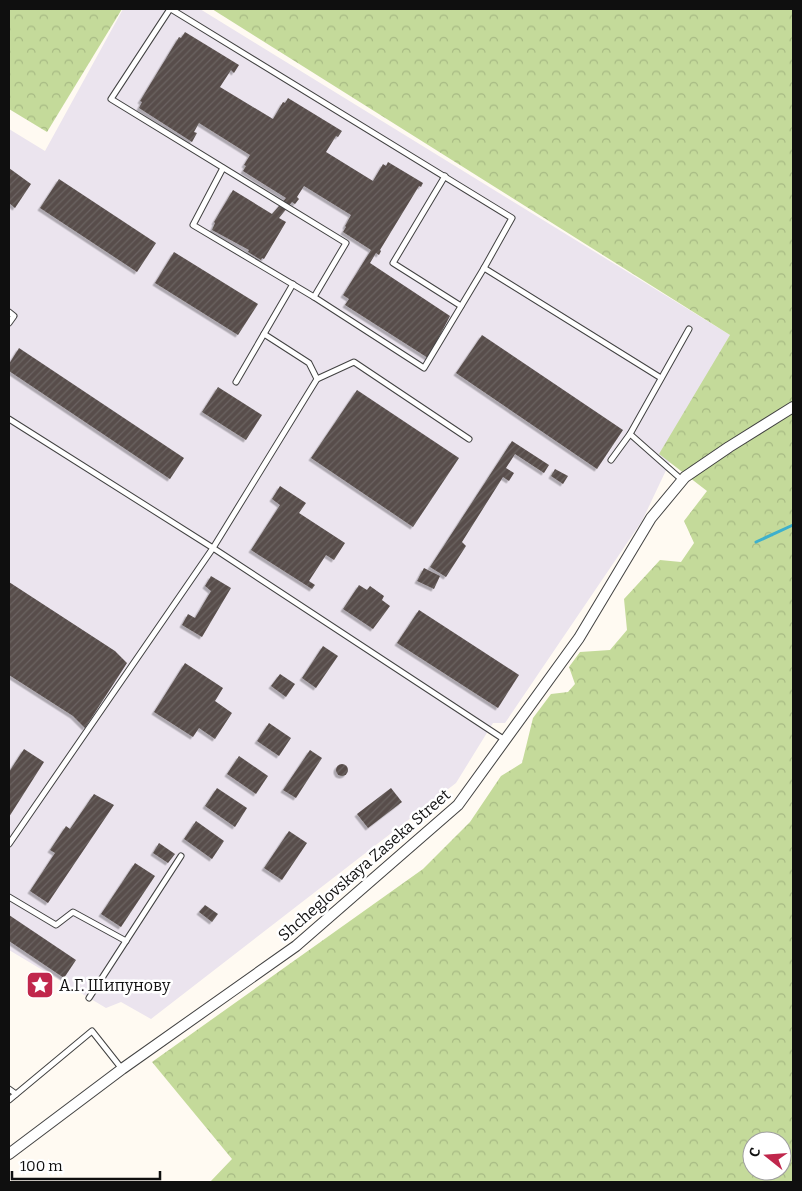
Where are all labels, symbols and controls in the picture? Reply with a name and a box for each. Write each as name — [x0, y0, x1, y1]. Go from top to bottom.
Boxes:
street label: Shcheglovskaya Zaseka Street — [274, 785, 454, 945]
place icon: А.Г. Шипунову — [25, 970, 55, 1000]
place label: А.Г. Шипунову — [59, 976, 171, 995]
north arrow — [742, 1131, 792, 1181]
text: С — [746, 1145, 765, 1159]
scale bar — [12, 1148, 160, 1180]
text: 100 m — [20, 1157, 63, 1175]

